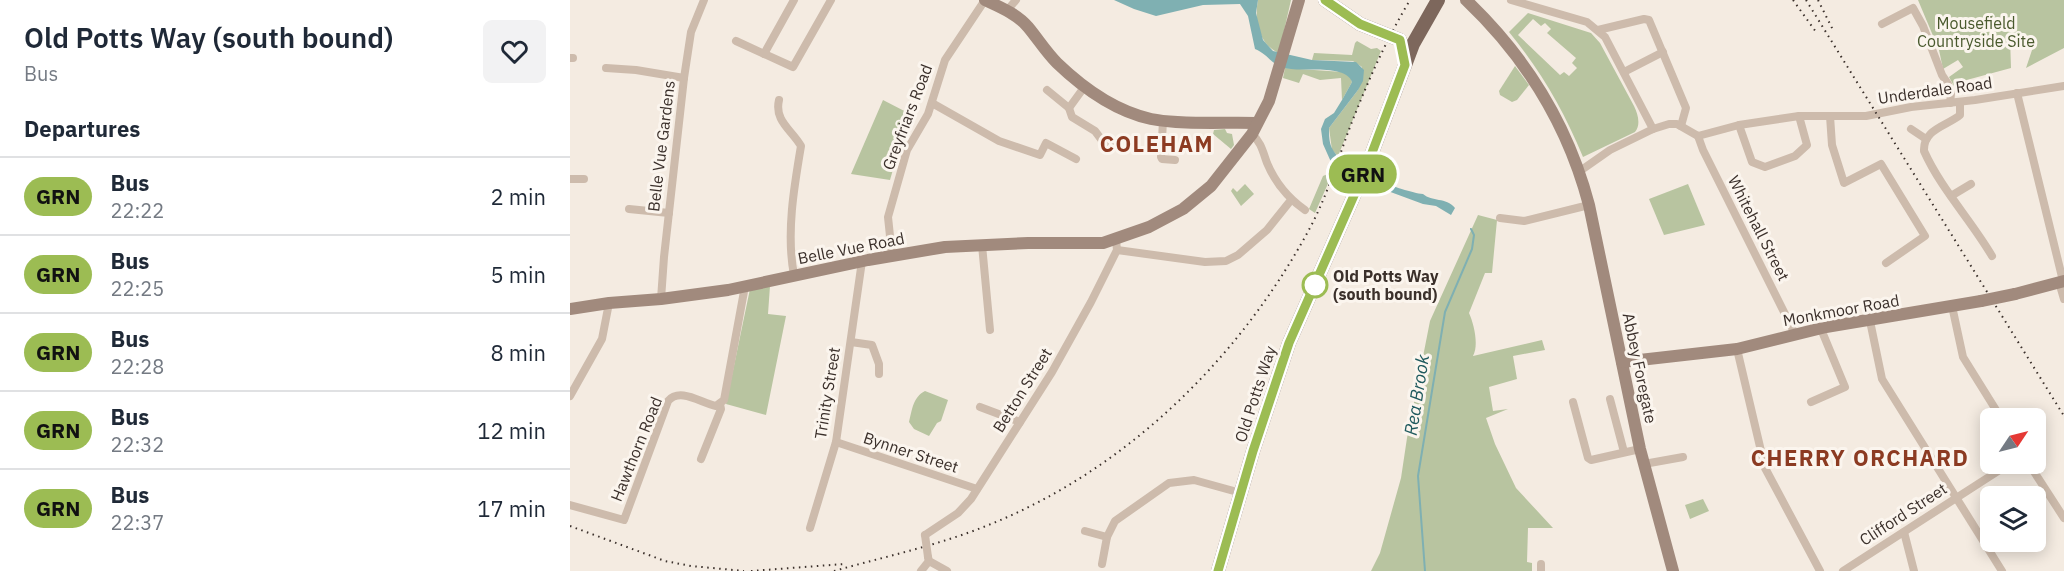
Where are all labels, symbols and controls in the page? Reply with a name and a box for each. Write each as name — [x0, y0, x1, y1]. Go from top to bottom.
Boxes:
park label: Mousefield Countryside Site — [1917, 13, 2035, 51]
text: Old Potts Way (south bound) — [24, 19, 393, 56]
button: heart — [483, 20, 546, 83]
text: Bus — [24, 60, 58, 87]
street label: Greyfriars Road — [878, 61, 936, 173]
street label: Underdale Road — [1877, 72, 1993, 108]
street label: Belle Vue Gardens — [643, 79, 679, 213]
text: Departures — [24, 114, 140, 143]
district label: COLEHAM — [1100, 129, 1214, 158]
line badge: GRN — [1328, 154, 1398, 194]
text: GRN — [1341, 160, 1385, 188]
text: Bus — [110, 168, 149, 197]
street label: Whitehall Street — [1724, 172, 1794, 284]
text: GRN — [36, 182, 80, 210]
text: 2 min — [490, 182, 546, 211]
text: 22:22 — [110, 197, 164, 224]
street label: Belle Vue Road — [796, 228, 906, 268]
text: Bus — [110, 246, 149, 275]
text: GRN — [36, 260, 80, 288]
text: 5 min — [490, 260, 546, 289]
place label: Old Potts Way (south bound) — [1333, 266, 1439, 304]
marker: Old Potts Way (south bound) — [1302, 272, 1328, 298]
text: 22:25 — [110, 275, 164, 302]
street label: Monkmoor Road — [1781, 290, 1901, 330]
street label: Abbey Foregate — [1619, 311, 1662, 425]
text: Bus — [110, 324, 149, 353]
text: GRN — [36, 338, 80, 366]
text: 8 min — [490, 338, 546, 367]
street label: Old Potts Way — [1230, 343, 1280, 445]
street label: Betton Street — [988, 344, 1056, 436]
street label: Trinity Street — [810, 346, 844, 440]
water label: Rea Brook — [1399, 352, 1434, 437]
text: 22:28 — [110, 353, 164, 380]
street label: Hawthorn Road — [606, 394, 666, 504]
text: Bus — [110, 402, 149, 431]
north arrow — [1980, 408, 2046, 474]
map controls — [1980, 408, 2046, 552]
text: GRN — [36, 416, 80, 444]
text: 12 min — [477, 416, 546, 445]
street label: Bynner Street — [861, 427, 961, 477]
text: 22:32 — [110, 431, 164, 458]
district label: CHERRY ORCHARD — [1751, 443, 1969, 472]
street label: Clifford Street — [1856, 478, 1950, 550]
text: Bus — [110, 480, 149, 509]
button: layers — [1980, 486, 2046, 552]
text: GRN — [36, 494, 80, 522]
text: 17 min — [477, 494, 546, 523]
text: 22:37 — [110, 509, 164, 536]

